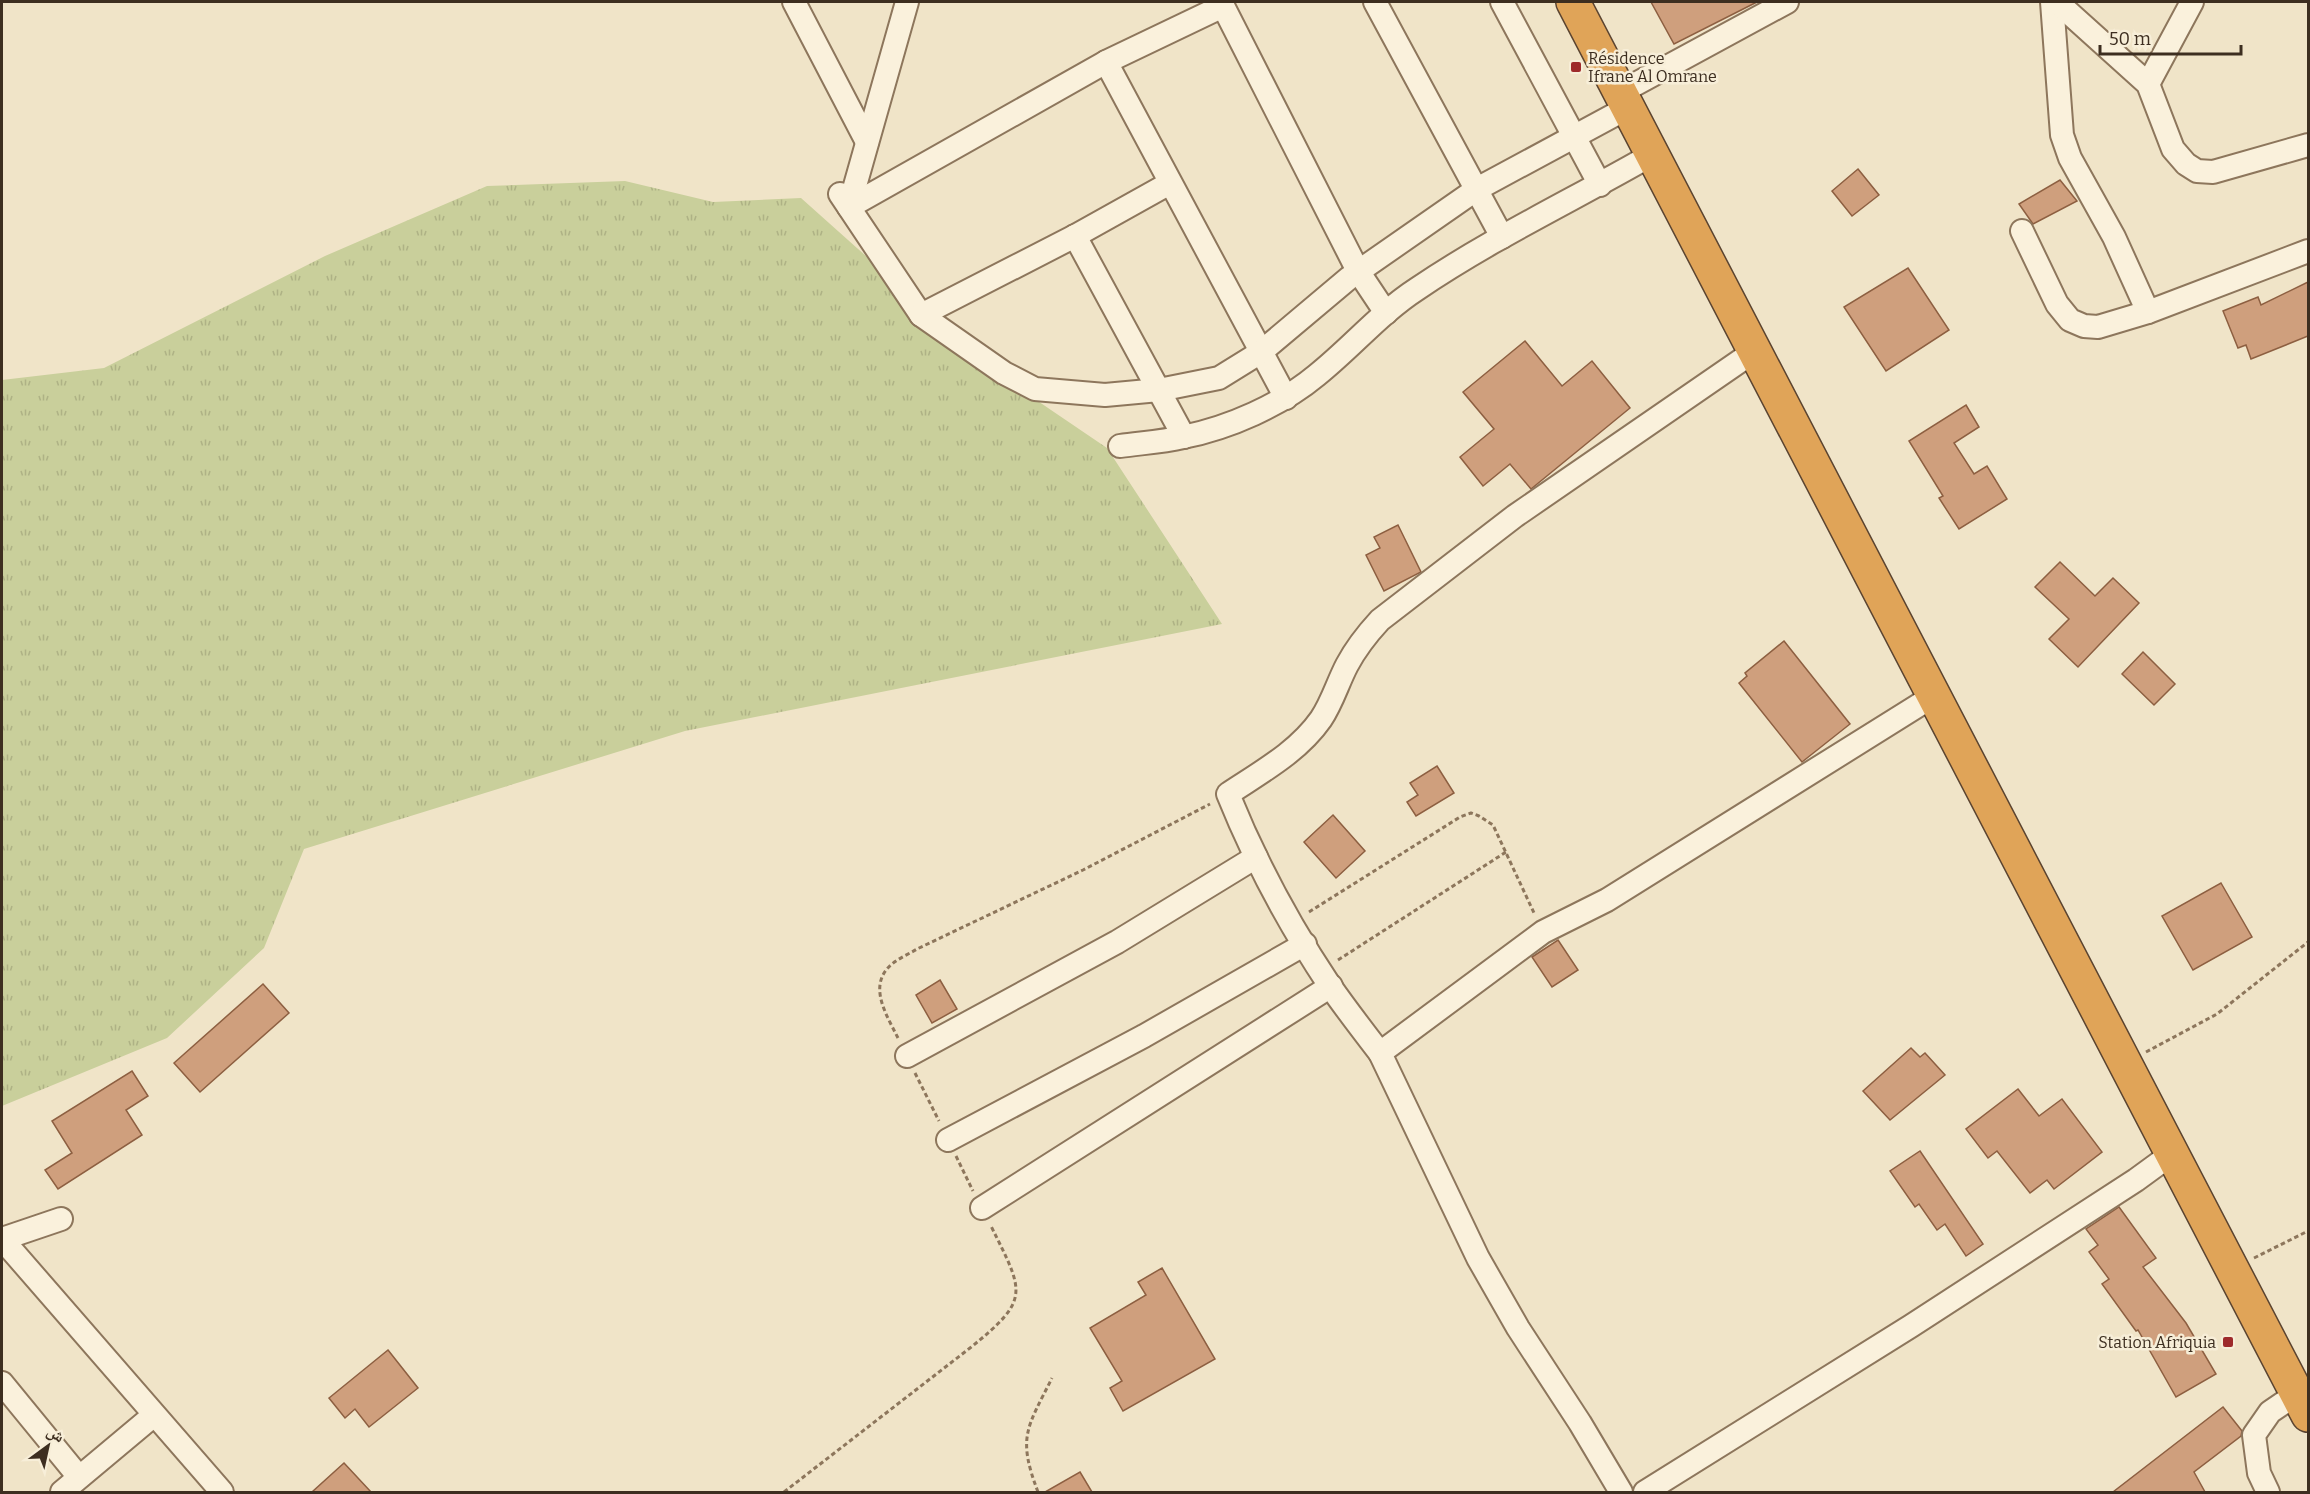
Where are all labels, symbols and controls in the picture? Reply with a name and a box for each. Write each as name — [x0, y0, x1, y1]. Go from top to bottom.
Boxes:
scale bar — [2100, 18, 2241, 56]
text: 50 m — [2109, 28, 2151, 50]
place label: Résidence Ifrane Al Omrane — [1588, 49, 1717, 86]
marker: Résidence Ifrane Al Omrane — [1569, 60, 1583, 74]
place label: Station Afriquia — [2098, 1333, 2216, 1352]
marker: Station Afriquia — [2221, 1335, 2235, 1349]
north arrow — [18, 1416, 78, 1476]
text: ش — [44, 1421, 68, 1446]

